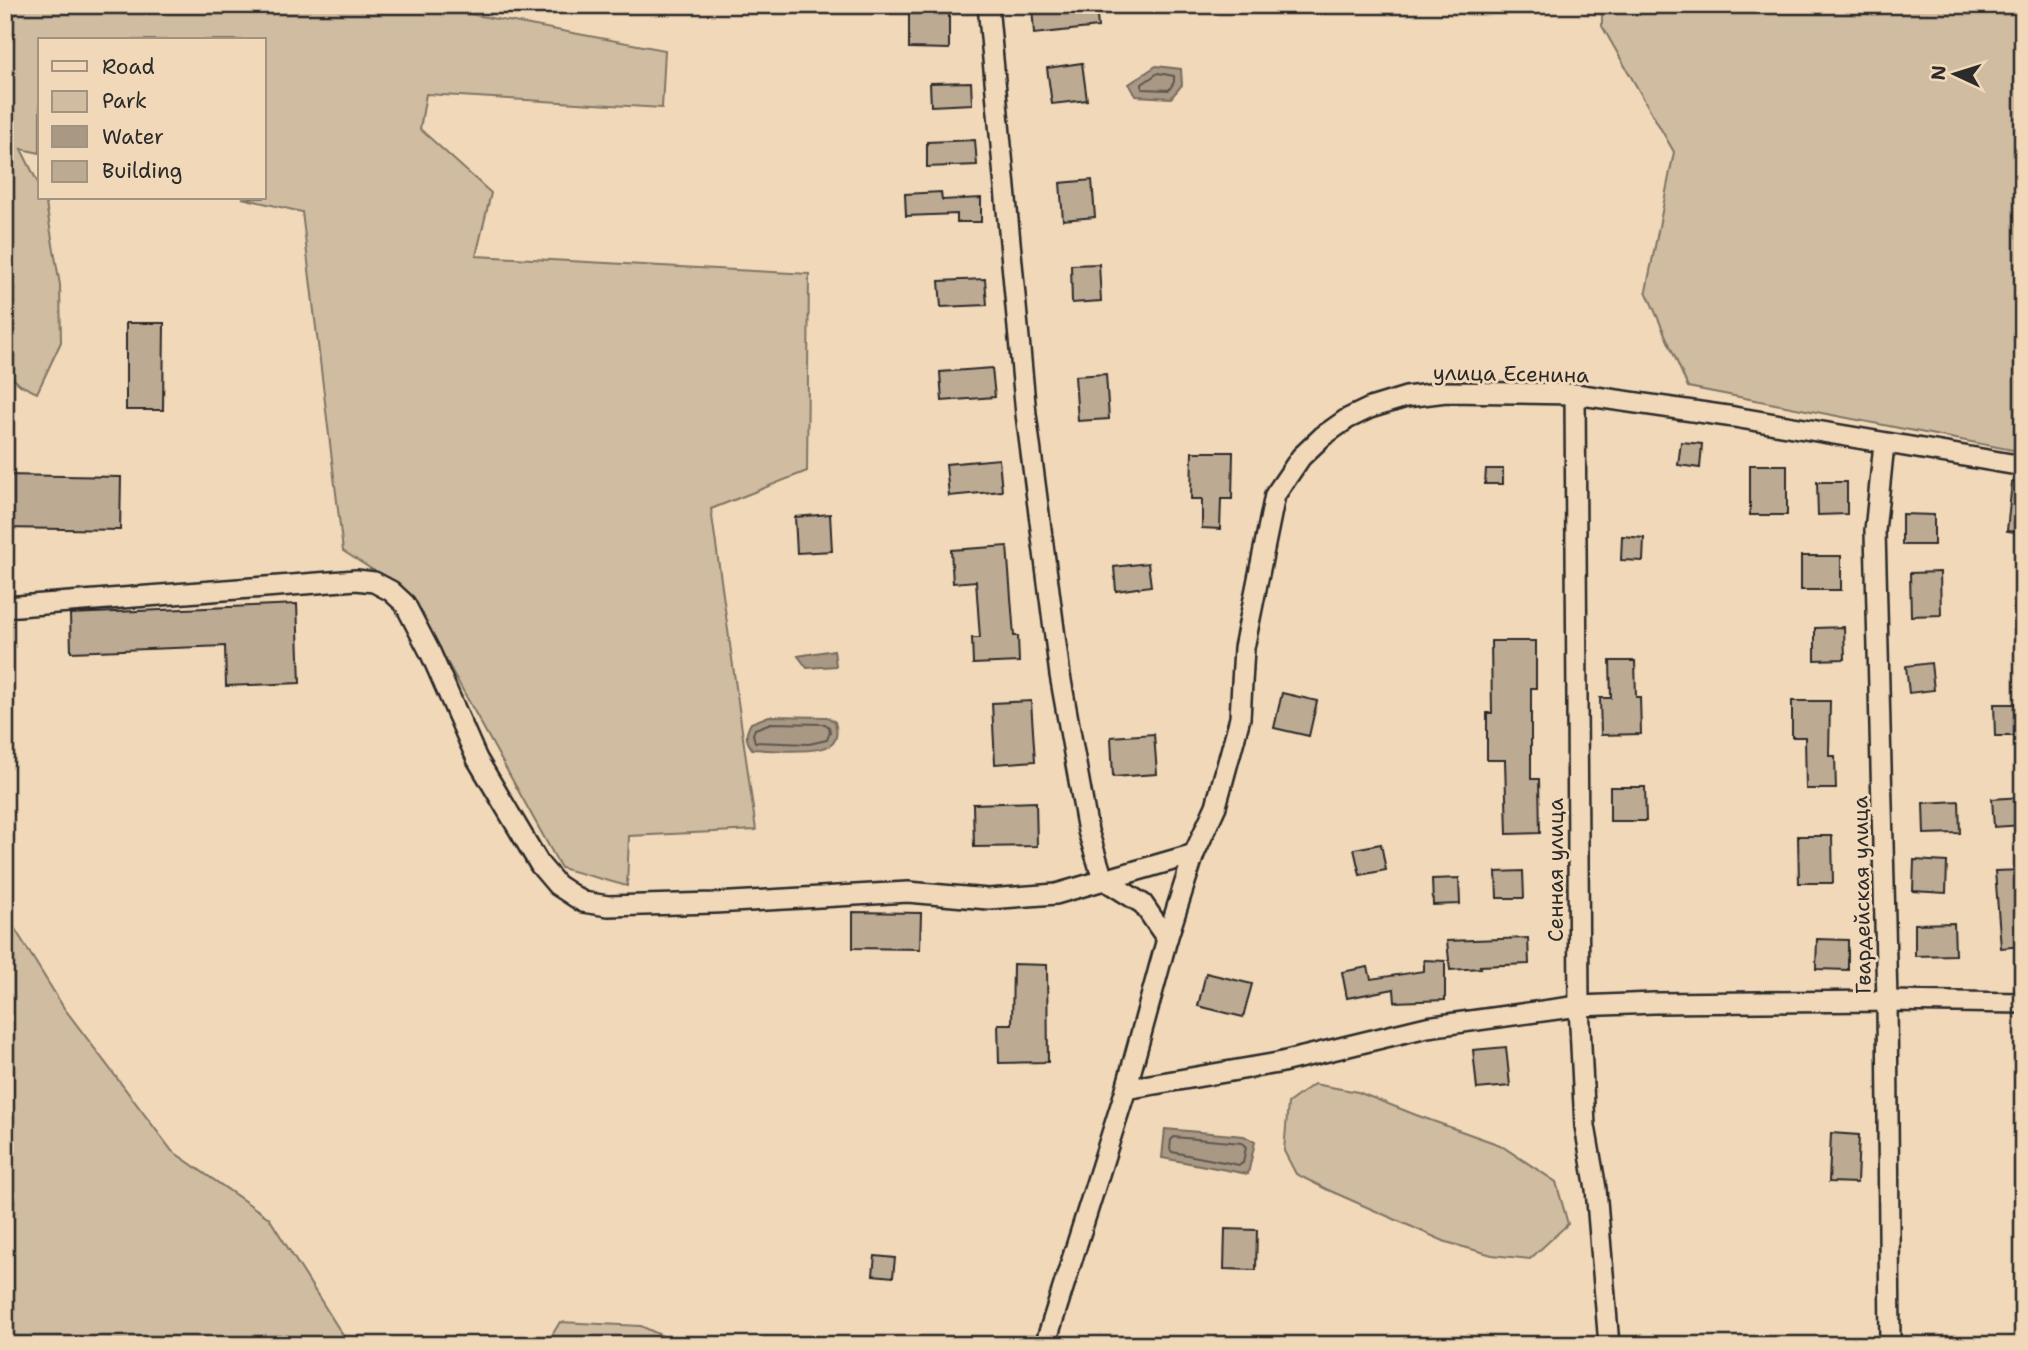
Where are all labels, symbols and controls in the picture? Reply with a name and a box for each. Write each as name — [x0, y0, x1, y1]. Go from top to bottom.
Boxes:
legend — [38, 38, 266, 200]
north arrow — [1920, 38, 1990, 108]
text: Road — [102, 53, 155, 81]
text: N — [1926, 64, 1952, 81]
text: Park — [102, 87, 147, 115]
text: Water — [102, 123, 164, 151]
text: Building — [102, 157, 182, 185]
street label: улица Есенина — [1433, 359, 1589, 389]
street label: Гвардейская улица — [1846, 796, 1878, 994]
street label: Сенная улица — [1542, 798, 1570, 942]

